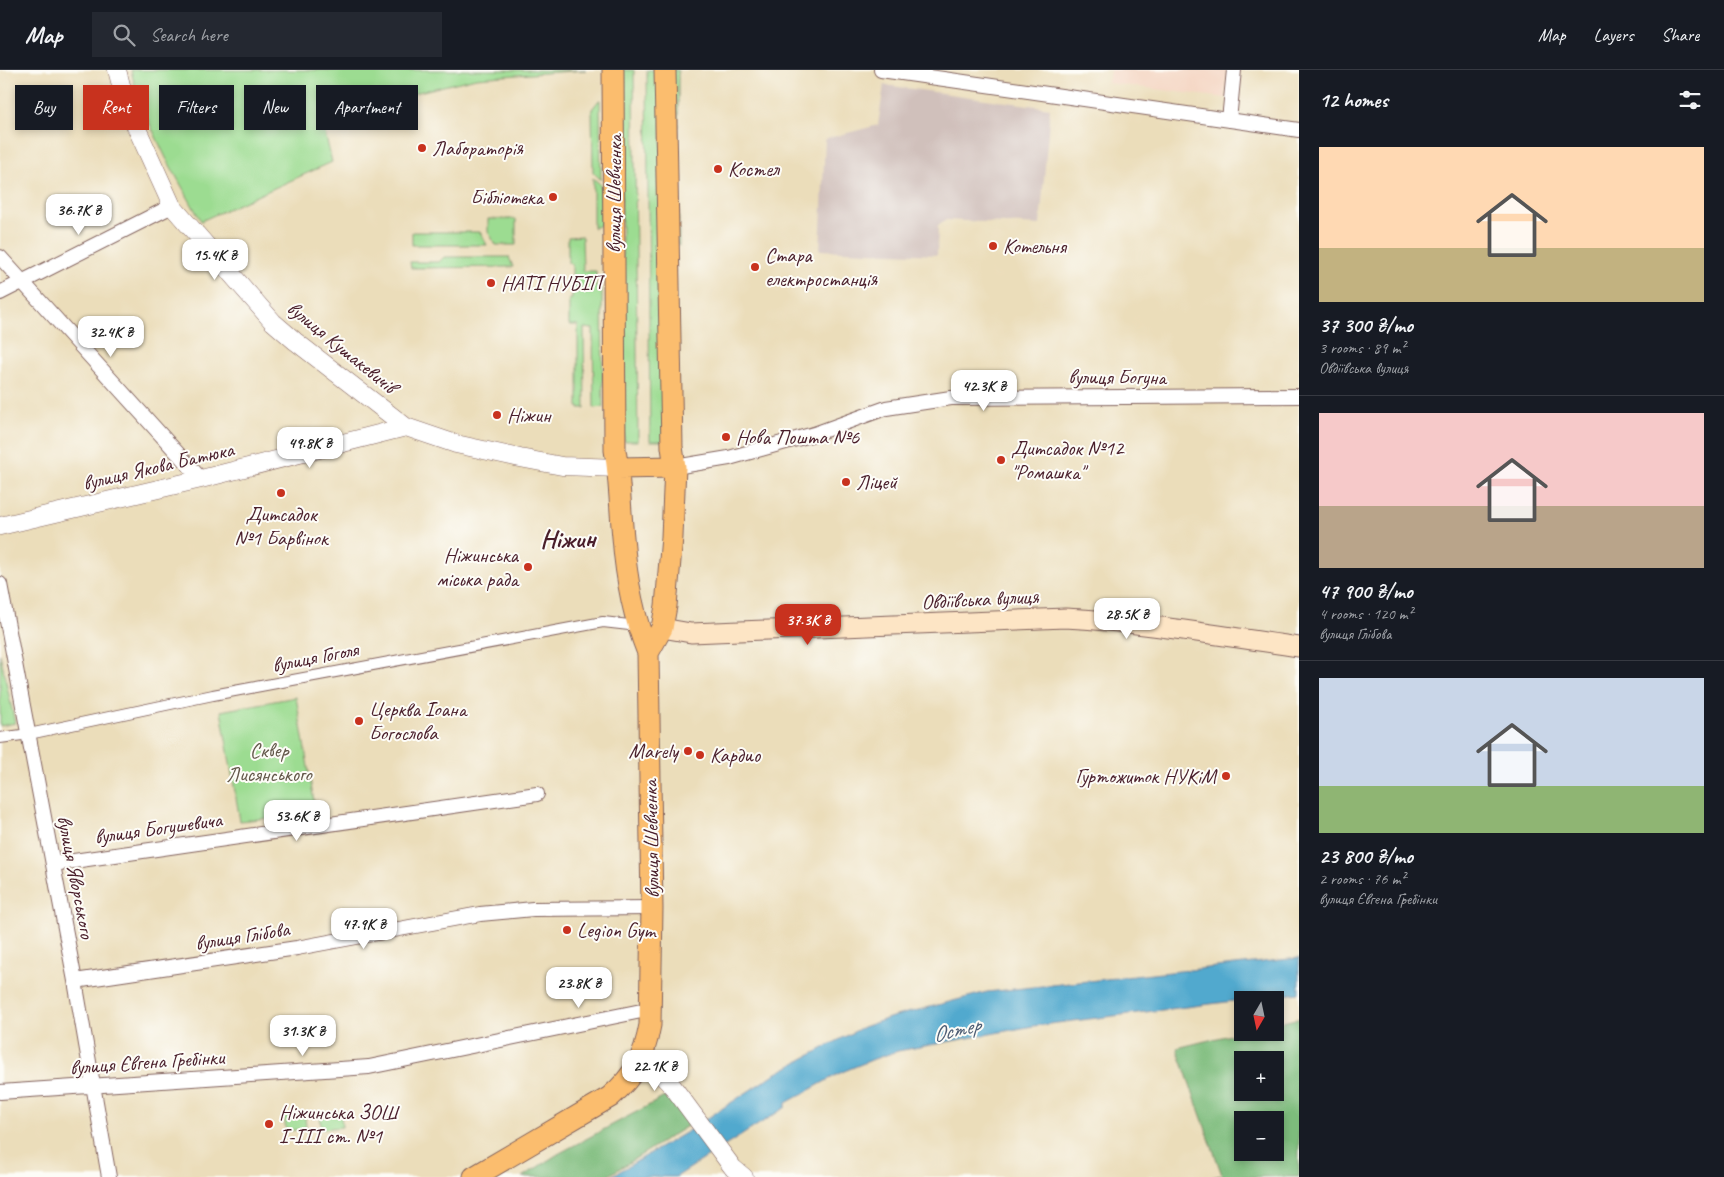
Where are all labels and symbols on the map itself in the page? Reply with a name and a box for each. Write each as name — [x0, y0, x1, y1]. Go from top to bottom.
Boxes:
street label: вулиця Шевченка — [601, 132, 627, 253]
place label: Лабораторія — [432, 135, 524, 161]
marker: Лабораторія — [416, 142, 428, 154]
place label: Костел — [728, 156, 781, 182]
marker: Костел — [712, 163, 724, 175]
place label: Бібліотека — [471, 184, 545, 210]
marker: Бібліотека — [547, 191, 559, 203]
pin: 36.7K ₴ — [33, 194, 125, 236]
place label: Котельня — [1003, 233, 1068, 259]
pin: 15.4K ₴ — [169, 238, 261, 281]
marker: Котельня — [987, 240, 999, 252]
place label: Cтара електростанція — [765, 242, 879, 292]
marker: Cтара електростанція — [749, 261, 761, 273]
place label: НАТІ НУБІП — [501, 270, 605, 296]
marker: НАТІ НУБІП — [485, 277, 497, 289]
street label: вулиця Кушакевичів — [282, 295, 406, 402]
pin: 32.4K ₴ — [65, 316, 157, 358]
street label: вулиця Богуна — [1068, 364, 1168, 390]
pin: 42.3K ₴ — [938, 370, 1030, 412]
place label: Ніжин — [507, 402, 552, 428]
marker: Ніжин — [491, 409, 503, 421]
place label: Нова Пошта №6 — [736, 424, 860, 450]
pin: 49.8K ₴ — [264, 426, 356, 469]
marker: Нова Пошта №6 — [720, 431, 732, 443]
place label: Дитсадок №12 "Ромашка" — [1011, 435, 1125, 485]
street label: вулиця Якова Батюка — [80, 436, 238, 496]
marker: Дитсадок №12 "Ромашка" — [995, 454, 1007, 466]
place label: Ліцей — [856, 469, 898, 495]
marker: Ліцей — [840, 476, 852, 488]
marker: Дитсадок №1 Барвінок — [275, 487, 287, 499]
place label: Дитсадок №1 Барвінок — [234, 501, 330, 551]
district label: Ніжин — [540, 522, 597, 555]
place label: Ніжинська міська рада — [436, 542, 520, 592]
marker: Ніжинська міська рада — [522, 561, 534, 573]
street label: Овдіївська вулиця — [921, 583, 1041, 615]
pin: 28.5K ₴ — [1081, 598, 1173, 640]
pin: 37.3K ₴ — [762, 604, 854, 646]
street label: вулиця Гоголя — [270, 636, 362, 678]
place label: Церква Іоана Богослова — [369, 696, 469, 746]
marker: Церква Іоана Богослова — [353, 715, 365, 727]
park label: Сквер Лисянського — [226, 737, 313, 787]
place label: Marely — [629, 738, 680, 764]
place label: Кардио — [710, 742, 762, 768]
marker: Marely — [682, 745, 694, 757]
marker: Кардио — [694, 749, 706, 761]
place label: Гуртожиток НУКіМ — [1075, 763, 1218, 789]
marker: Гуртожиток НУКіМ — [1220, 770, 1232, 782]
street label: вулиця Шевченка — [637, 777, 665, 899]
pin: 53.6K ₴ — [251, 800, 343, 842]
street label: вулиця Богушевича — [93, 806, 225, 850]
street label: вулиця Яворського — [51, 813, 101, 942]
pin: 47.9K ₴ — [318, 908, 410, 950]
street label: вулиця Глібова — [193, 915, 292, 956]
place label: Legion Gym — [577, 917, 657, 943]
marker: Legion Gym — [561, 924, 573, 936]
pin: 23.8K ₴ — [533, 966, 625, 1009]
north arrow — [1234, 991, 1284, 1041]
water label: Остер — [930, 1010, 985, 1049]
pin: 31.3K ₴ — [257, 1014, 349, 1057]
street label: вулиця Євгена Гребінки — [69, 1044, 226, 1080]
pin: 22.1K ₴ — [609, 1050, 701, 1092]
place label: Ніжинська ЗОШ І-ІІІ ст. №1 — [279, 1099, 400, 1149]
marker: Ніжинська ЗОШ І-ІІІ ст. №1 — [263, 1118, 275, 1130]

